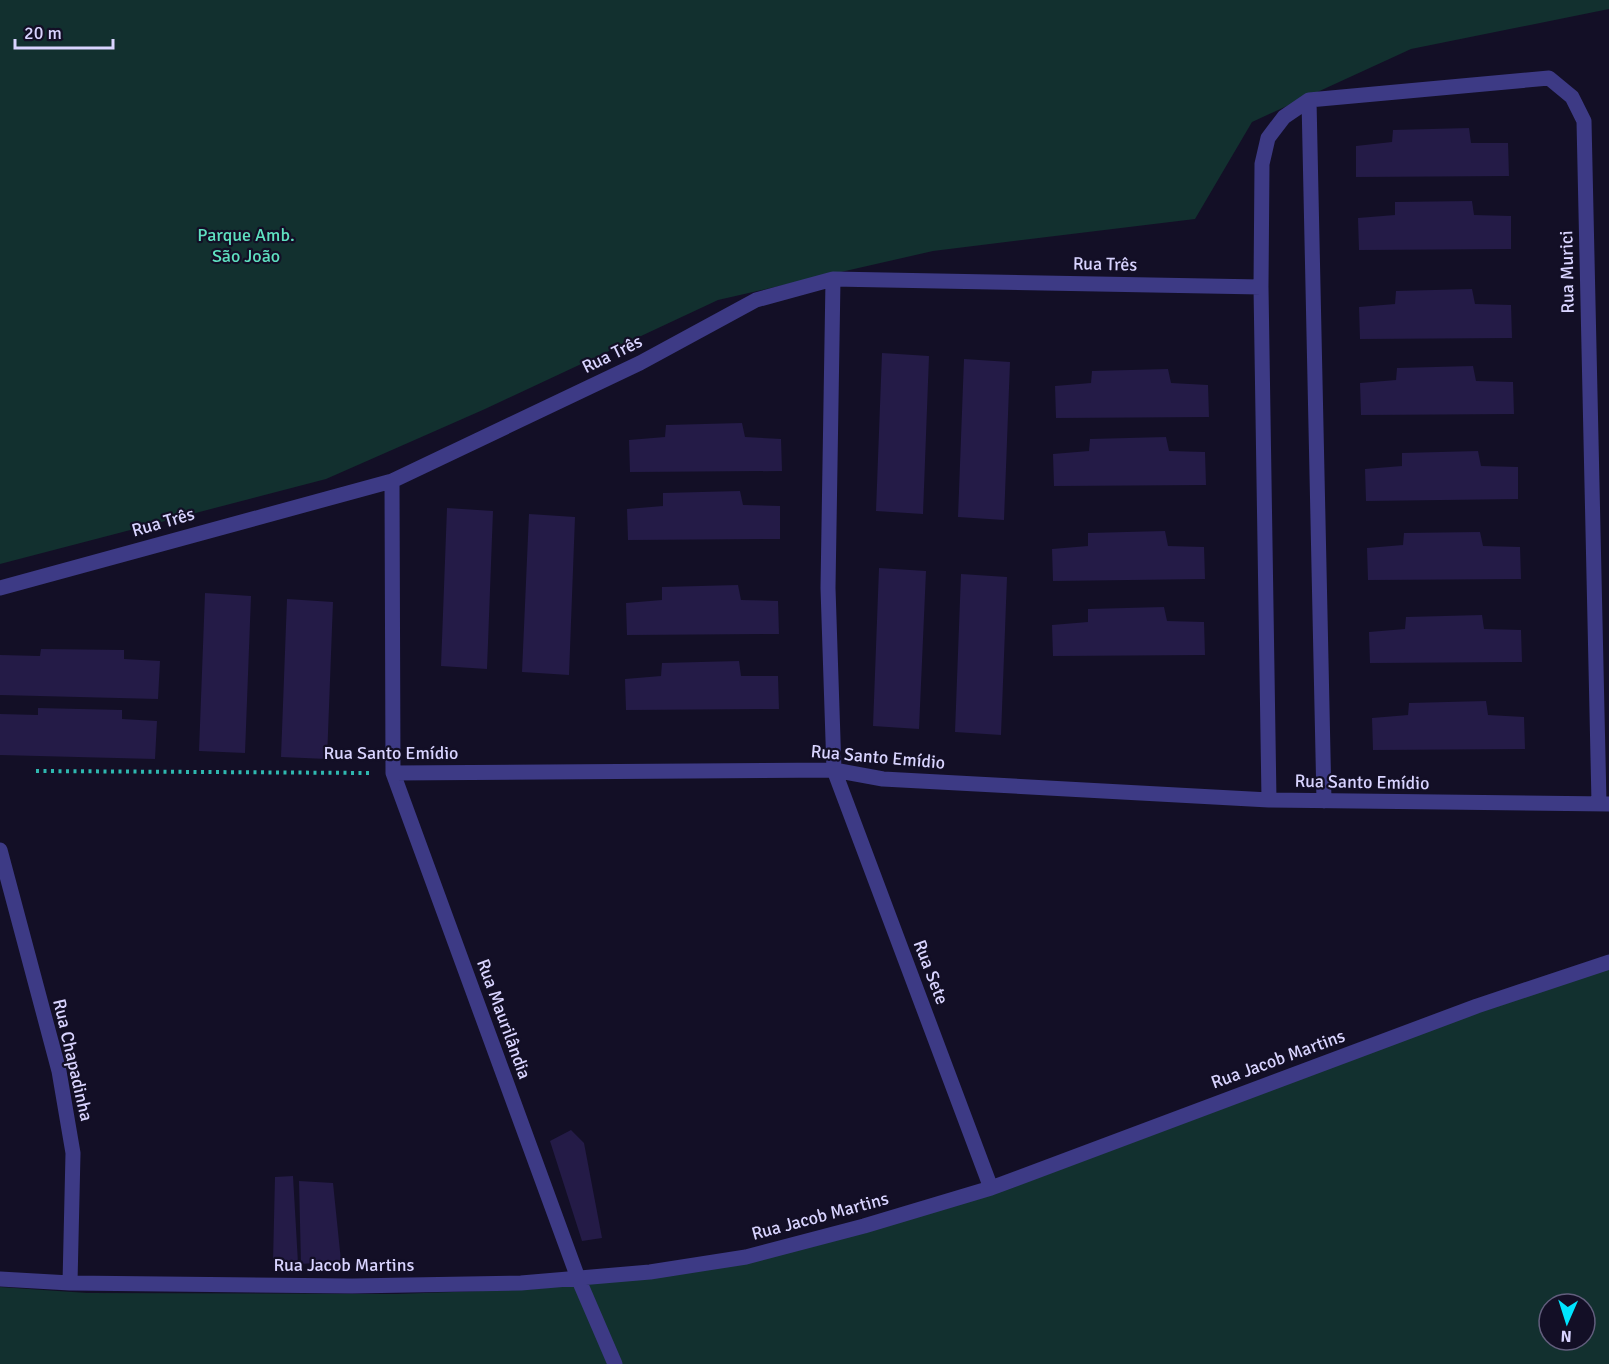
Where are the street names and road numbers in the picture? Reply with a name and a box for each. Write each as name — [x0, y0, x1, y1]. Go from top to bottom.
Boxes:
street label: Rua Murici — [1555, 230, 1579, 314]
street label: Rua Três — [1073, 252, 1138, 276]
street label: Rua Três — [578, 330, 646, 378]
street label: Rua Três — [129, 503, 197, 541]
street label: Rua Santo Emídio — [810, 740, 946, 774]
street label: Rua Santo Emídio — [324, 742, 458, 764]
street label: Rua Santo Emídio — [1294, 770, 1430, 794]
street label: Rua Sete — [909, 937, 953, 1007]
street label: Rua Maurilândia — [472, 956, 536, 1082]
street label: Rua Chapadinha — [48, 997, 98, 1123]
street label: Rua Jacob Martins — [1208, 1025, 1348, 1093]
street label: Rua Jacob Martins — [749, 1187, 891, 1245]
street label: Rua Jacob Martins — [274, 1254, 415, 1276]

